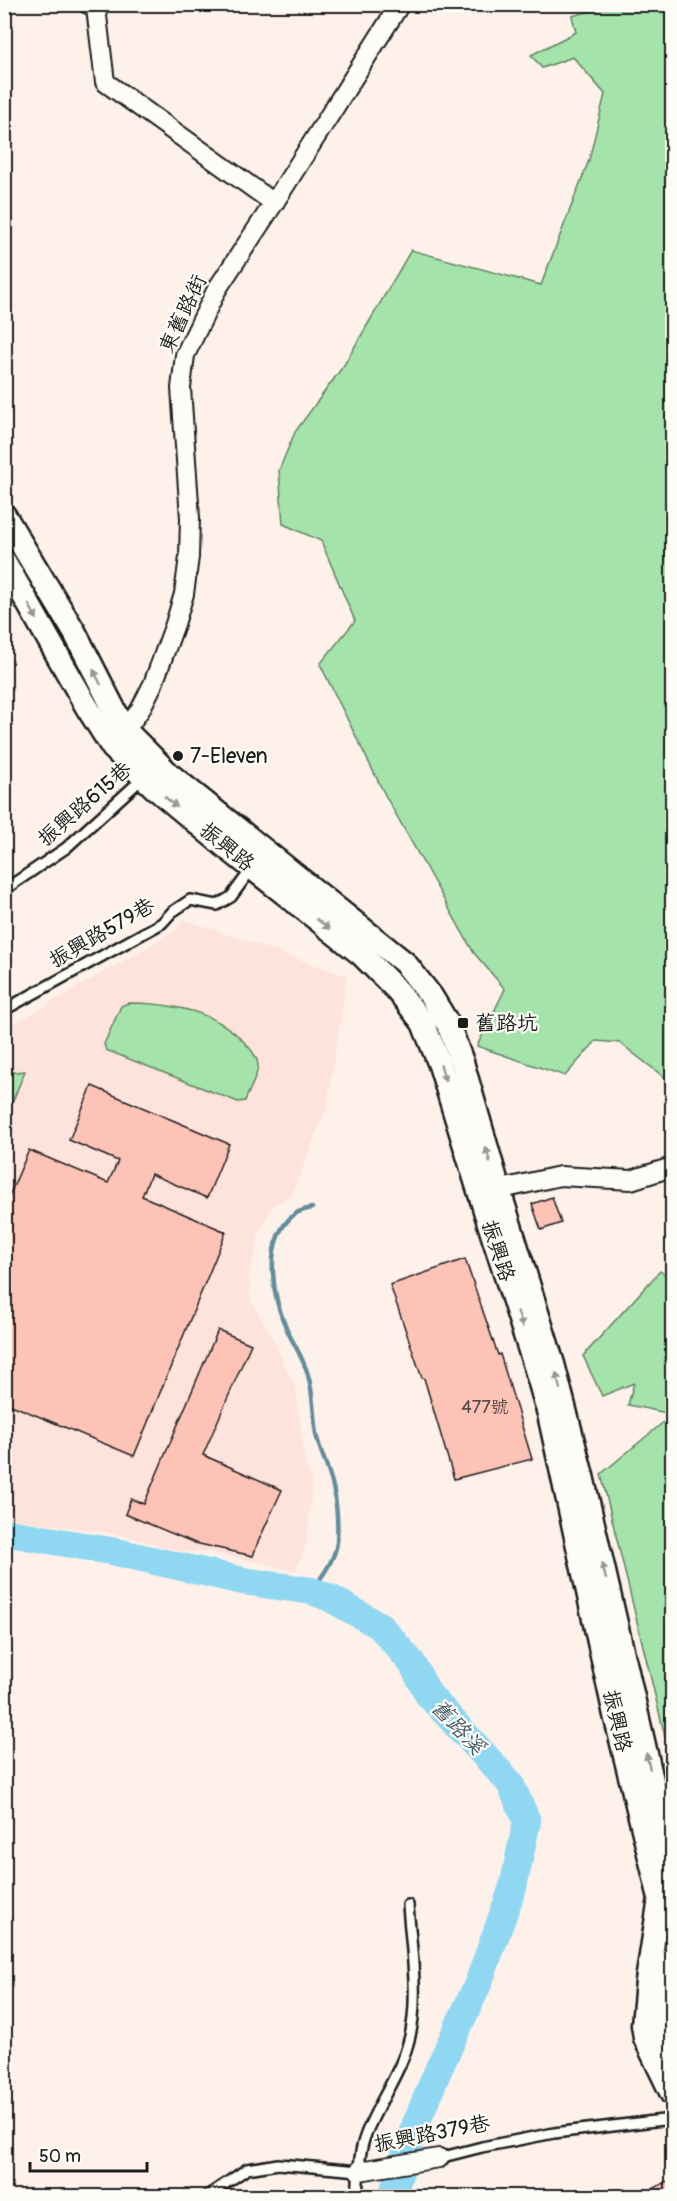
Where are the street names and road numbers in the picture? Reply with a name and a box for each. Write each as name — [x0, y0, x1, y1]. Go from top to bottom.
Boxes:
street label: 東舊路街 — [153, 270, 213, 358]
street label: 振興路615巷 — [32, 756, 138, 852]
street label: 振興路 — [194, 817, 260, 877]
street label: 振興路579巷 — [44, 892, 160, 974]
street label: 振興路 — [475, 1217, 521, 1285]
street label: 振興路 — [597, 1687, 637, 1755]
street label: 振興路379巷 — [372, 2110, 492, 2158]

